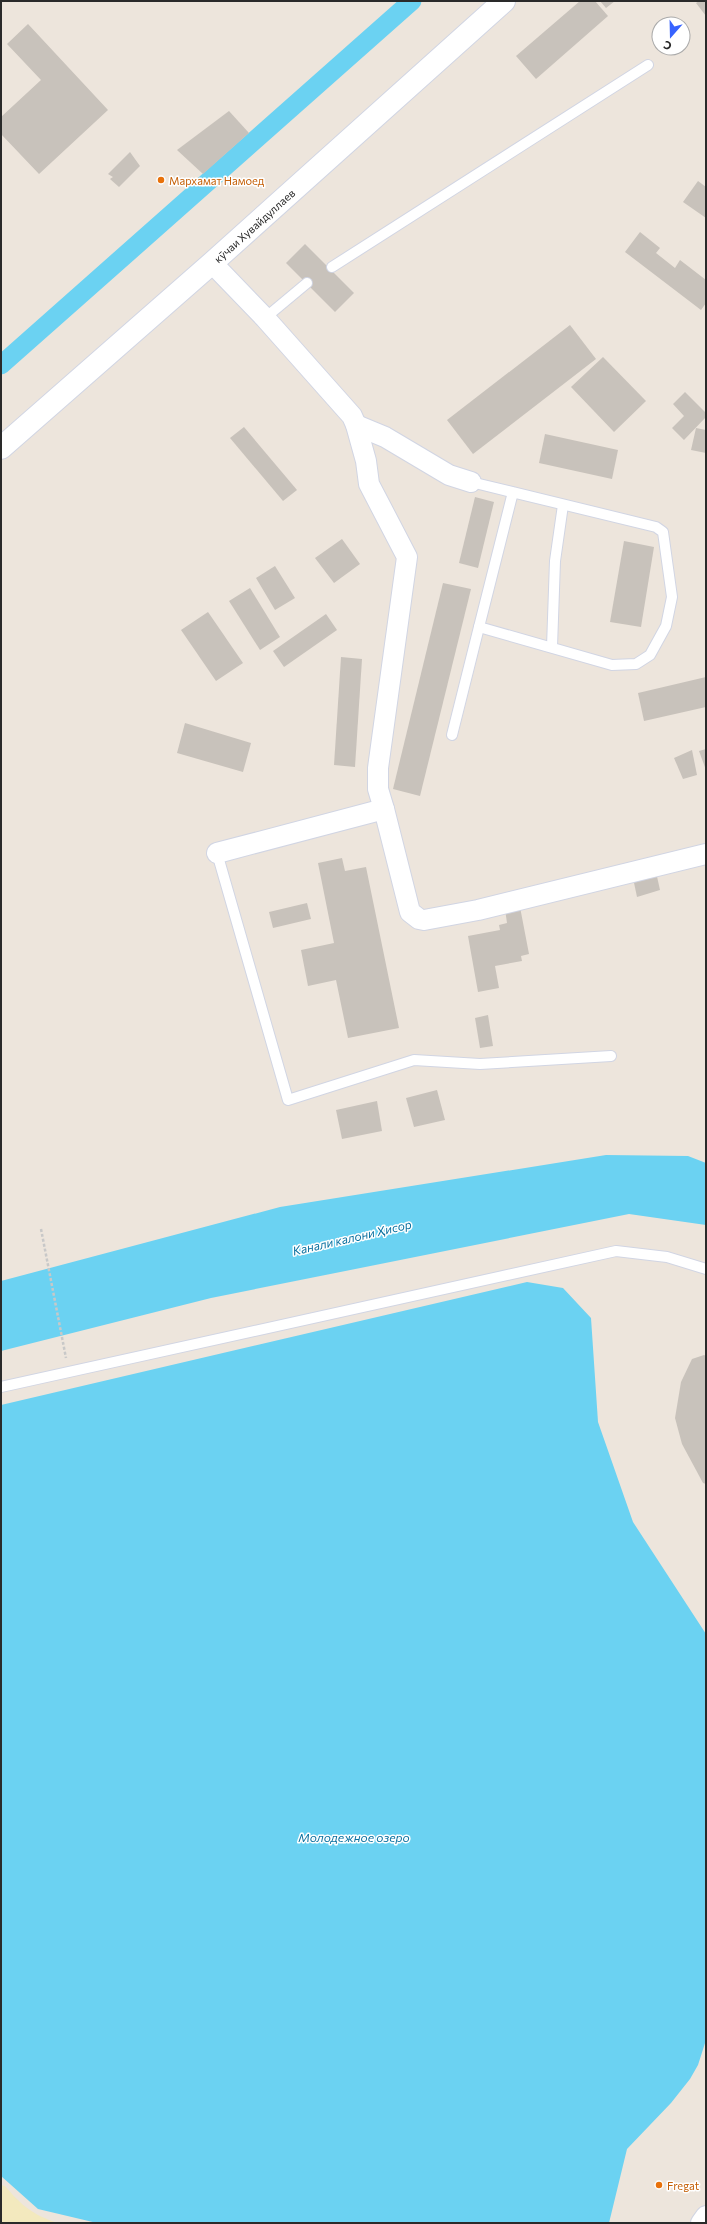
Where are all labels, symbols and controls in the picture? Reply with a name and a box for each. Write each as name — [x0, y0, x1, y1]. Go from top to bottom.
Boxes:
north arrow — [651, 16, 691, 56]
text: С — [661, 38, 673, 53]
place label: Мархамат Намоед — [169, 174, 265, 187]
marker: Мархамат Намоед — [156, 175, 166, 185]
street label: кӯчаи Хувайдуллаев — [211, 186, 297, 265]
water label: Канали калони Ҳисор — [291, 1216, 413, 1258]
water label: Молодежное озеро — [298, 1830, 410, 1844]
place label: Fregat — [667, 2179, 700, 2192]
marker: Fregat — [654, 2180, 664, 2190]

